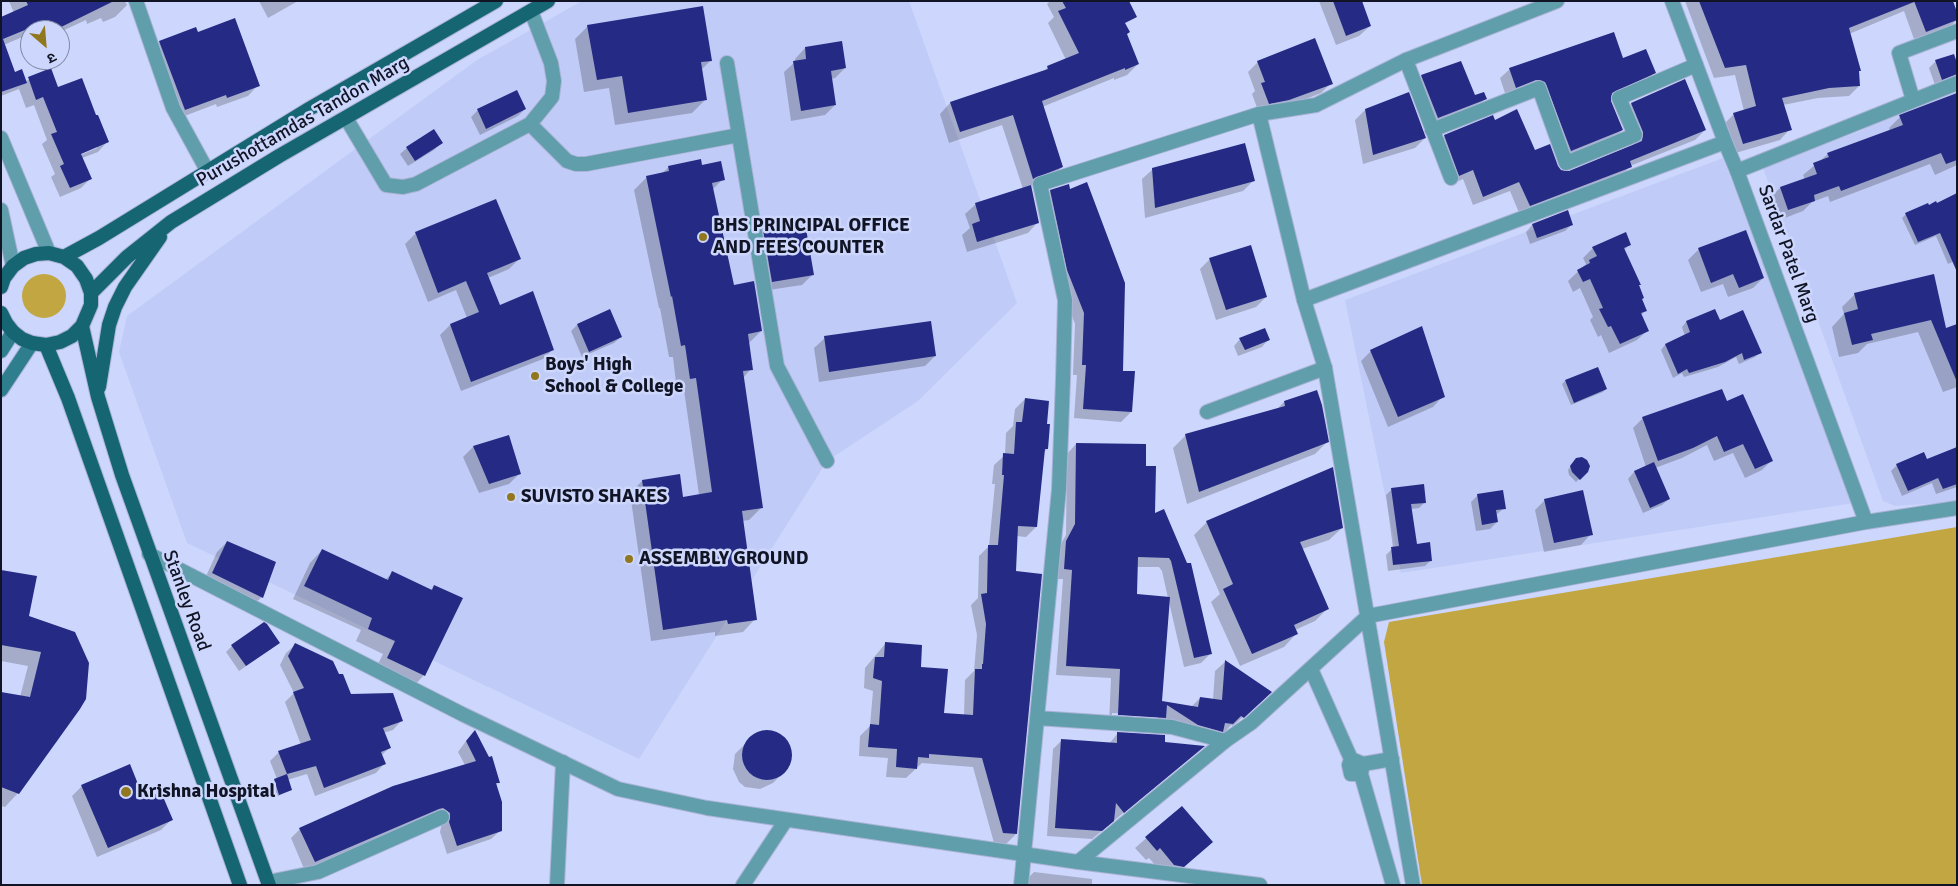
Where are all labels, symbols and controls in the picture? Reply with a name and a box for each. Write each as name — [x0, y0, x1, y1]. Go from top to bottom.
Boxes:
north arrow — [20, 20, 70, 70]
text: उ — [44, 48, 59, 67]
street label: Purushottamdas Tandon Marg — [193, 52, 413, 192]
street label: Sardar Patel Marg — [1752, 182, 1824, 326]
place label: BHS PRINCIPAL OFFICE AND FEES COUNTER — [713, 215, 910, 259]
marker: BHS PRINCIPAL OFFICE AND FEES COUNTER — [697, 231, 709, 243]
place label: Boys' High School & College — [545, 354, 683, 398]
marker: Boys' High School & College — [529, 370, 541, 382]
place label: SUVISTO SHAKES — [521, 486, 667, 508]
marker: SUVISTO SHAKES — [505, 491, 517, 503]
street label: Stanley Road — [157, 547, 215, 655]
place label: ASSEMBLY GROUND — [639, 548, 808, 570]
marker: ASSEMBLY GROUND — [623, 553, 635, 565]
place label: Krishna Hospital — [137, 781, 275, 803]
marker: Krishna Hospital — [119, 785, 133, 799]

